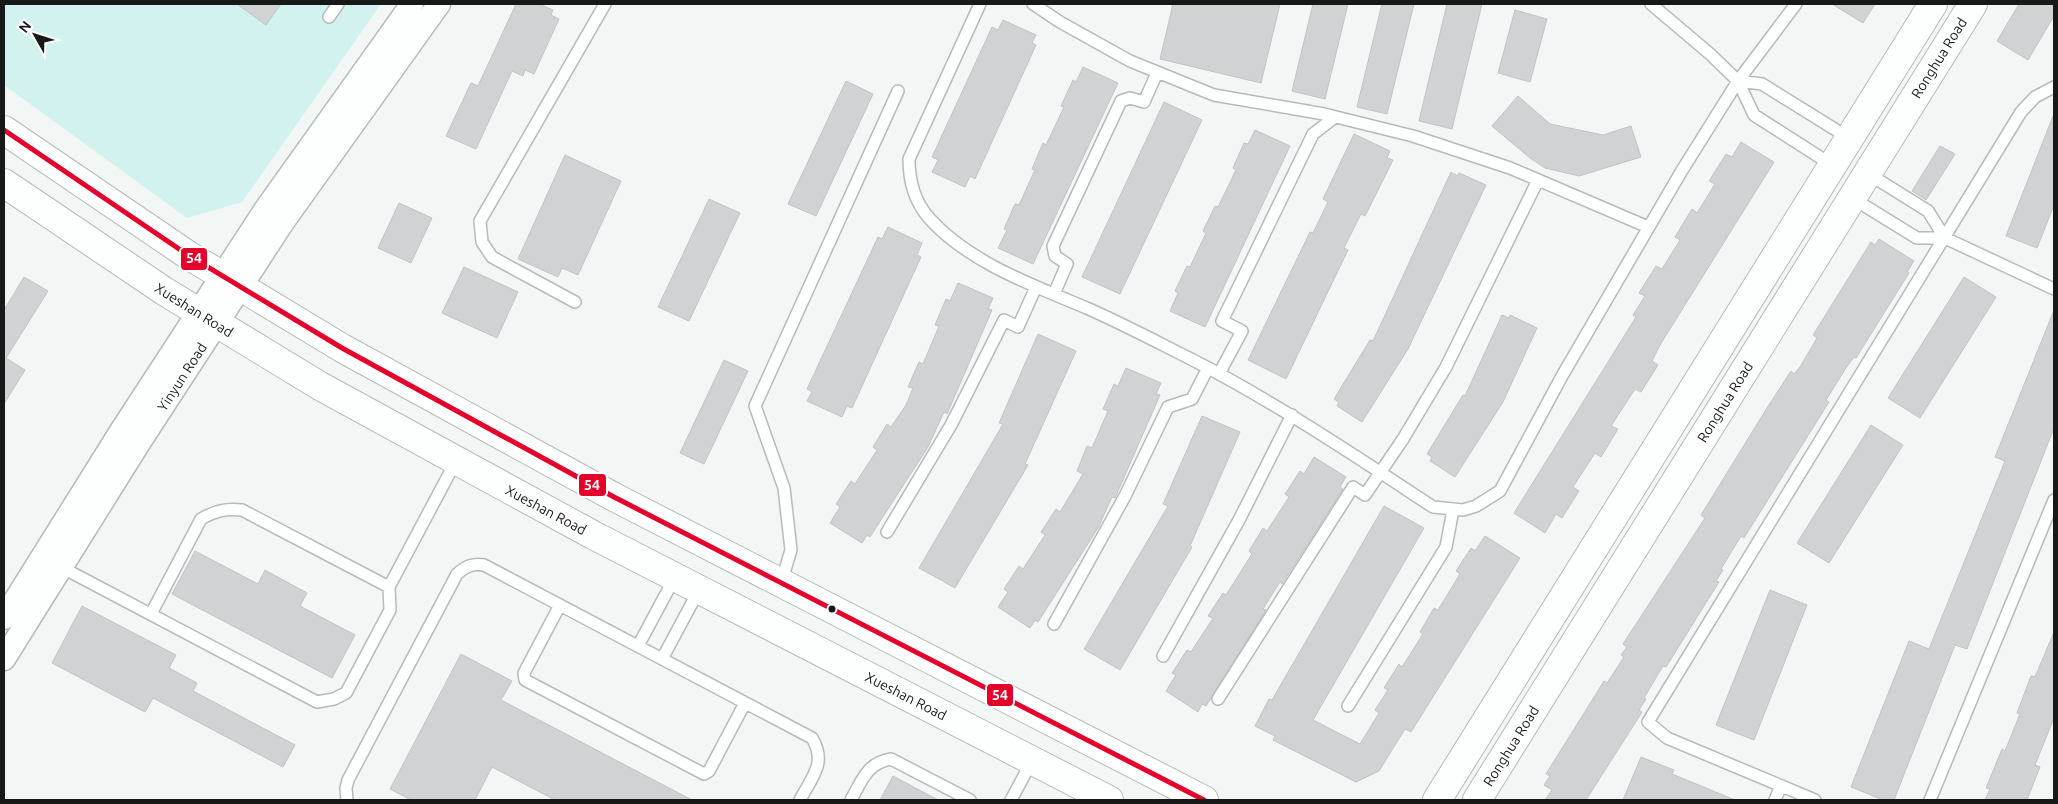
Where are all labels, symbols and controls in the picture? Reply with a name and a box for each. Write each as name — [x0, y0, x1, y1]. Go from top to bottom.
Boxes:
north arrow — [10, 10, 60, 60]
street label: Ronghua Road — [1908, 15, 1970, 101]
text: N — [15, 18, 34, 36]
line badge: 54 — [180, 247, 208, 271]
text: 54 — [186, 250, 202, 266]
street label: Xueshan Road — [152, 280, 236, 340]
street label: Yinyun Road — [154, 340, 210, 414]
street label: Ronghua Road — [1694, 359, 1756, 445]
line badge: 54 — [578, 473, 607, 497]
text: 54 — [584, 477, 600, 493]
street label: Xueshan Road — [503, 482, 589, 538]
unlabelled marker — [827, 604, 837, 614]
street label: Xueshan Road — [863, 669, 949, 723]
line badge: 54 — [986, 683, 1014, 707]
text: 54 — [992, 687, 1008, 703]
street label: Ronghua Road — [1480, 703, 1542, 789]

